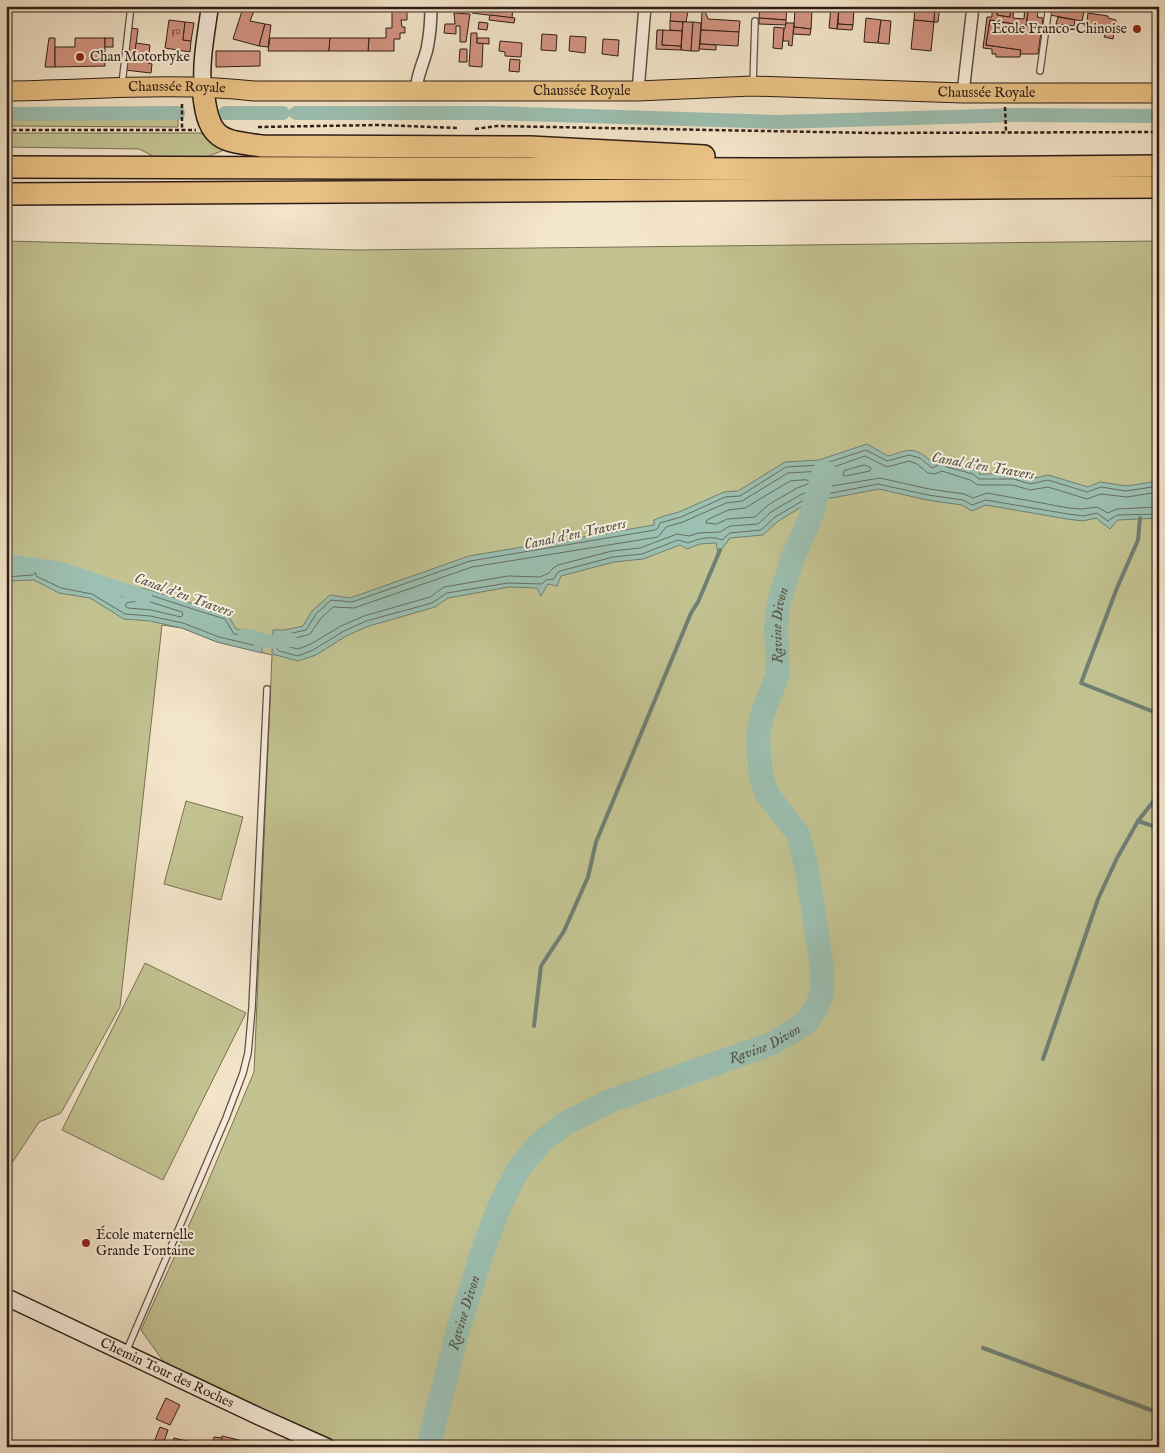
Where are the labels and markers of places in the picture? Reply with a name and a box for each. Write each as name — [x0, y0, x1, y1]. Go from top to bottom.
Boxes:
place label: École Franco-Chinoise — [992, 19, 1128, 38]
marker: École Franco-Chinoise — [1131, 23, 1143, 35]
place label: Chan Motorbyke — [90, 48, 190, 66]
marker: Chan Motorbyke — [74, 51, 86, 63]
place label: École maternelle Grande Fontaine — [96, 1225, 195, 1260]
marker: École maternelle Grande Fontaine — [80, 1237, 92, 1249]

